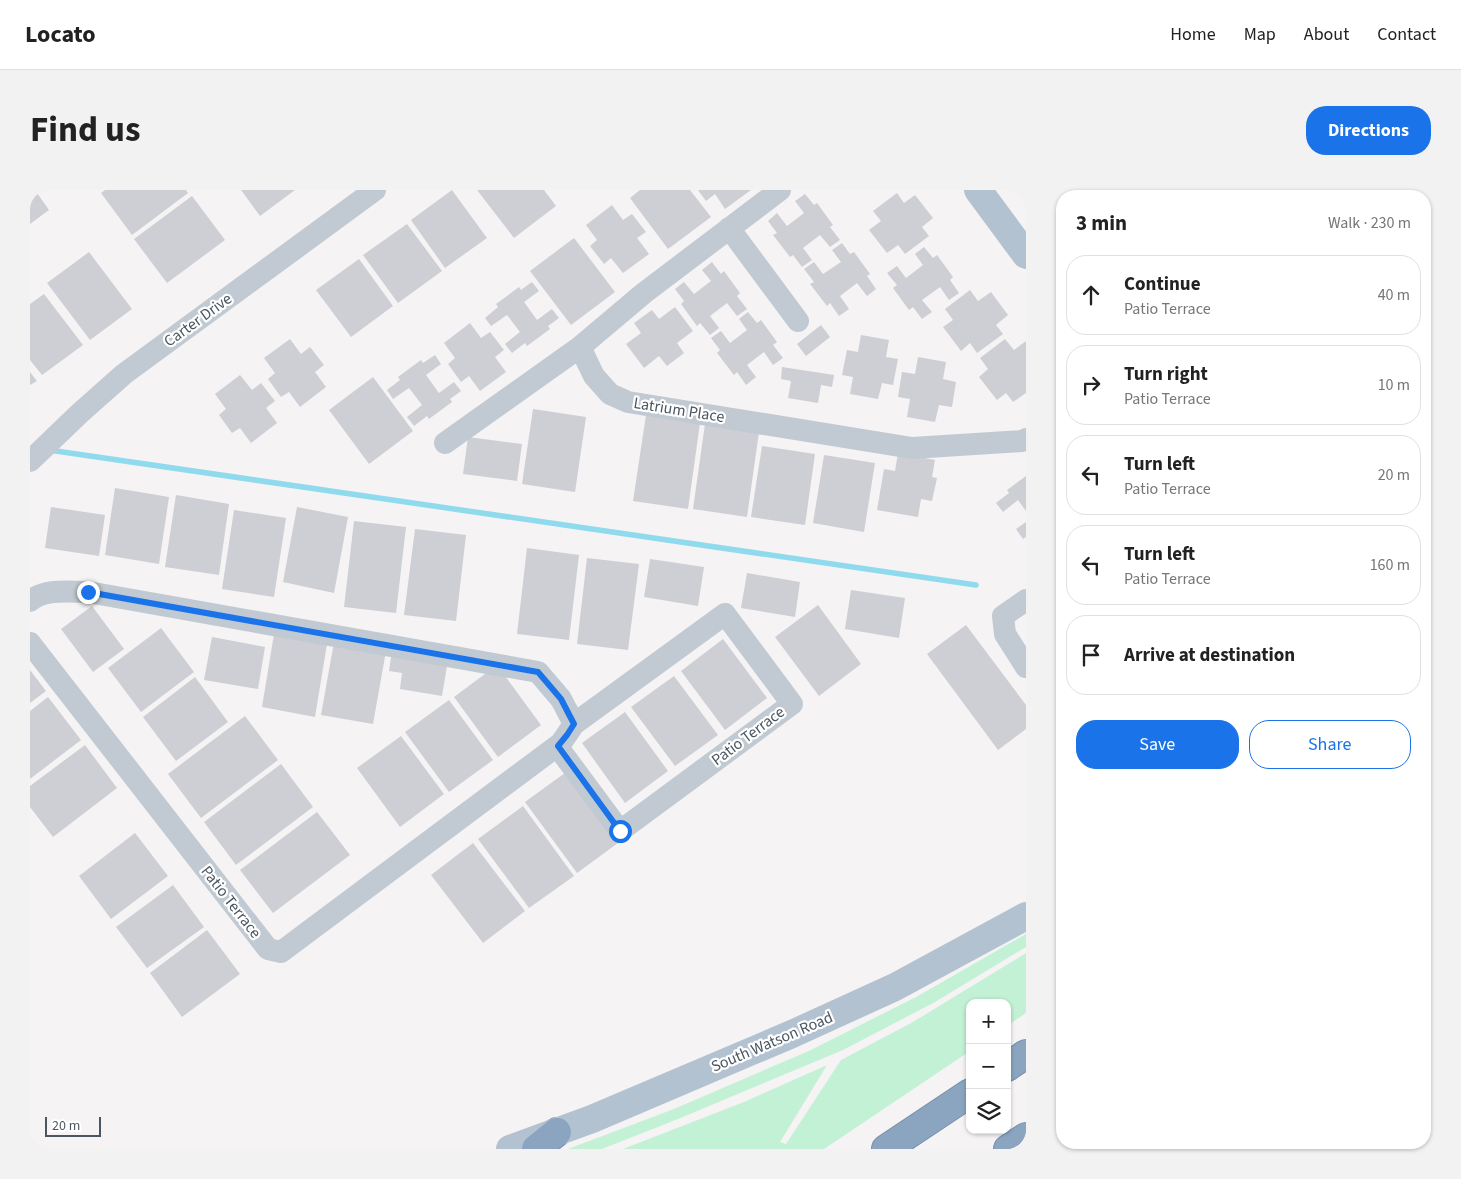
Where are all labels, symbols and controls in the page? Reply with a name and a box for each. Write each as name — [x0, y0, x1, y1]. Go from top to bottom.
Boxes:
text: Locato — [25, 17, 96, 52]
text: Home — [1170, 22, 1216, 47]
text: Map — [1244, 22, 1276, 47]
text: About — [1304, 22, 1349, 47]
text: Contact — [1377, 22, 1436, 47]
text: Find us — [30, 105, 140, 155]
button: Directions — [1306, 106, 1431, 155]
text: 3 min — [1076, 208, 1127, 238]
text: Walk · 230 m — [1328, 212, 1411, 234]
text: Continue — [1124, 271, 1201, 298]
icon: ahead — [1077, 281, 1105, 309]
text: 40 m — [1378, 284, 1410, 306]
street label: Carter Drive — [159, 288, 237, 352]
text: Patio Terrace — [1124, 298, 1211, 320]
text: Turn right — [1124, 361, 1208, 388]
icon: right — [1077, 371, 1105, 399]
text: 10 m — [1378, 374, 1410, 396]
text: Patio Terrace — [1124, 388, 1211, 410]
street label: Latrium Place — [632, 392, 726, 428]
text: Turn left — [1124, 451, 1195, 478]
icon: left — [1077, 461, 1105, 489]
text: 20 m — [1378, 464, 1410, 486]
text: Patio Terrace — [1124, 478, 1211, 500]
text: Turn left — [1124, 541, 1195, 568]
icon: left — [1077, 551, 1105, 579]
text: 160 m — [1370, 554, 1410, 576]
text: Patio Terrace — [1124, 568, 1211, 590]
route end — [77, 581, 100, 604]
icon: arrive — [1077, 641, 1105, 669]
text: Arrive at destination — [1124, 642, 1295, 669]
street label: Patio Terrace — [707, 701, 789, 771]
button: Save — [1076, 720, 1239, 769]
button: Share — [1249, 720, 1411, 769]
route start — [609, 820, 632, 843]
street label: Patio Terrace — [196, 861, 266, 943]
map controls — [966, 999, 1011, 1134]
button: + — [966, 999, 1011, 1044]
street label: South Watson Road — [708, 1006, 836, 1078]
button: − — [966, 1044, 1011, 1089]
button: layers — [966, 1089, 1011, 1134]
scale bar — [45, 1114, 101, 1137]
text: 20 m — [52, 1116, 80, 1136]

